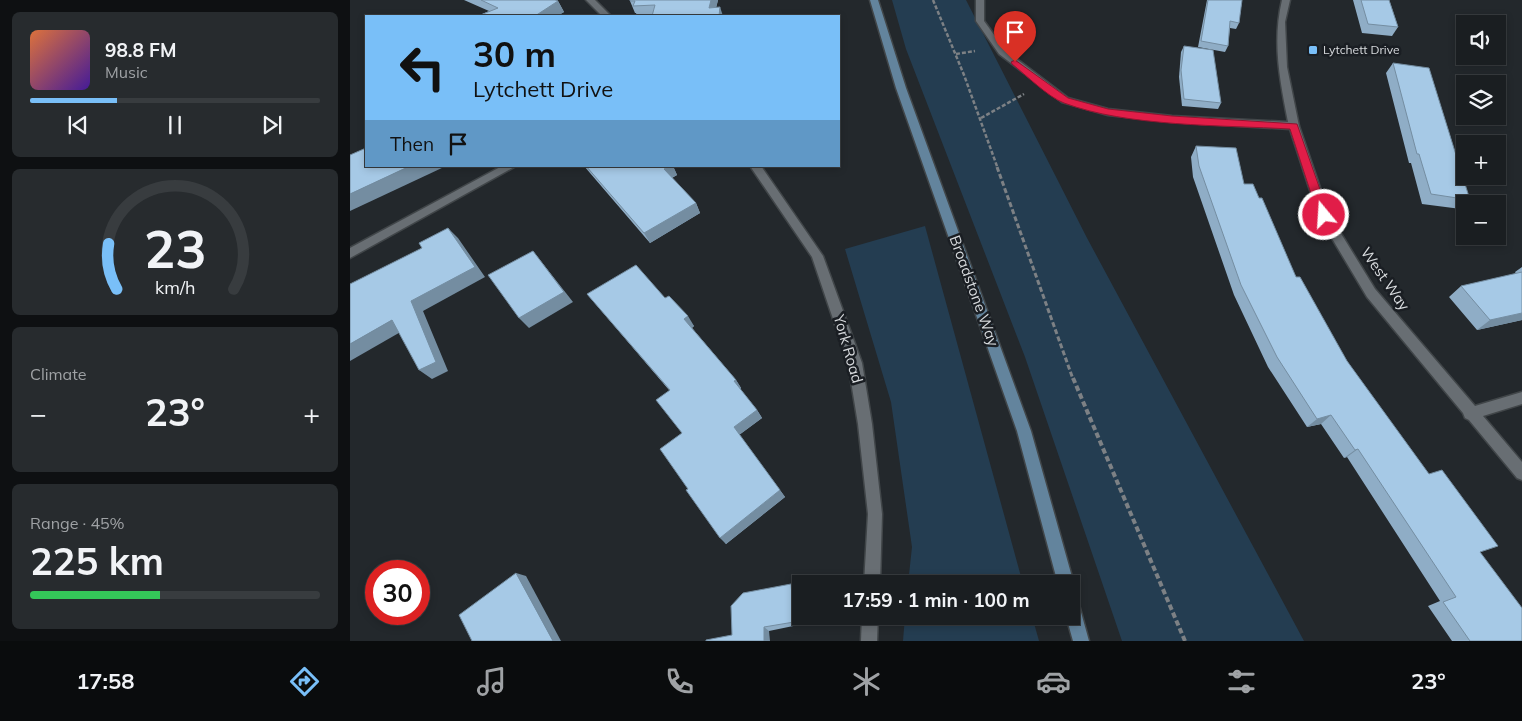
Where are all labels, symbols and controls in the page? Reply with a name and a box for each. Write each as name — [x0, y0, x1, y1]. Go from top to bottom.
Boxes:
pin — [994, 11, 1036, 62]
map controls — [1456, 15, 1506, 245]
button: sound — [1456, 15, 1506, 65]
icon: arrive — [1001, 18, 1029, 46]
text: 30 m — [473, 32, 556, 76]
icon: left — [390, 35, 455, 100]
text: 98.8 FM — [105, 38, 177, 62]
place label: Lytchett Drive — [1323, 42, 1400, 57]
marker: Lytchett Drive — [1307, 44, 1319, 56]
text: Music — [105, 62, 148, 82]
text: Lytchett Drive — [473, 75, 613, 103]
button: layers — [1456, 75, 1506, 125]
icon: previous — [64, 111, 92, 139]
icon: pause — [161, 111, 189, 139]
icon: next — [258, 111, 286, 139]
icon: arrive — [444, 130, 472, 158]
text: Then — [390, 132, 434, 156]
button: + — [1456, 135, 1506, 185]
position arrow — [1297, 188, 1349, 240]
button: − — [1456, 195, 1506, 245]
text: 23 — [144, 216, 206, 281]
street label: Broadstone Way — [946, 233, 1003, 349]
street label: West Way — [1357, 243, 1414, 314]
text: km/h — [155, 276, 195, 298]
street label: York Road — [829, 311, 867, 385]
text: Climate — [30, 364, 86, 384]
text: 23° — [145, 388, 205, 436]
text: − — [30, 396, 47, 431]
text: + — [303, 396, 320, 431]
text: Range · 45% — [30, 513, 125, 533]
text: 225 km — [30, 537, 164, 585]
speed limit sign: 30 — [365, 560, 430, 625]
text: 17:59 · 1 min · 100 m — [842, 588, 1030, 612]
icon: directions — [287, 664, 322, 699]
icon: music — [474, 664, 509, 699]
icon: phone — [662, 664, 697, 699]
icon: climate — [849, 664, 884, 699]
icon: car — [1036, 664, 1071, 699]
icon: filters — [1224, 664, 1259, 699]
text: 17:58 — [76, 667, 134, 695]
text: 23° — [1411, 667, 1446, 695]

